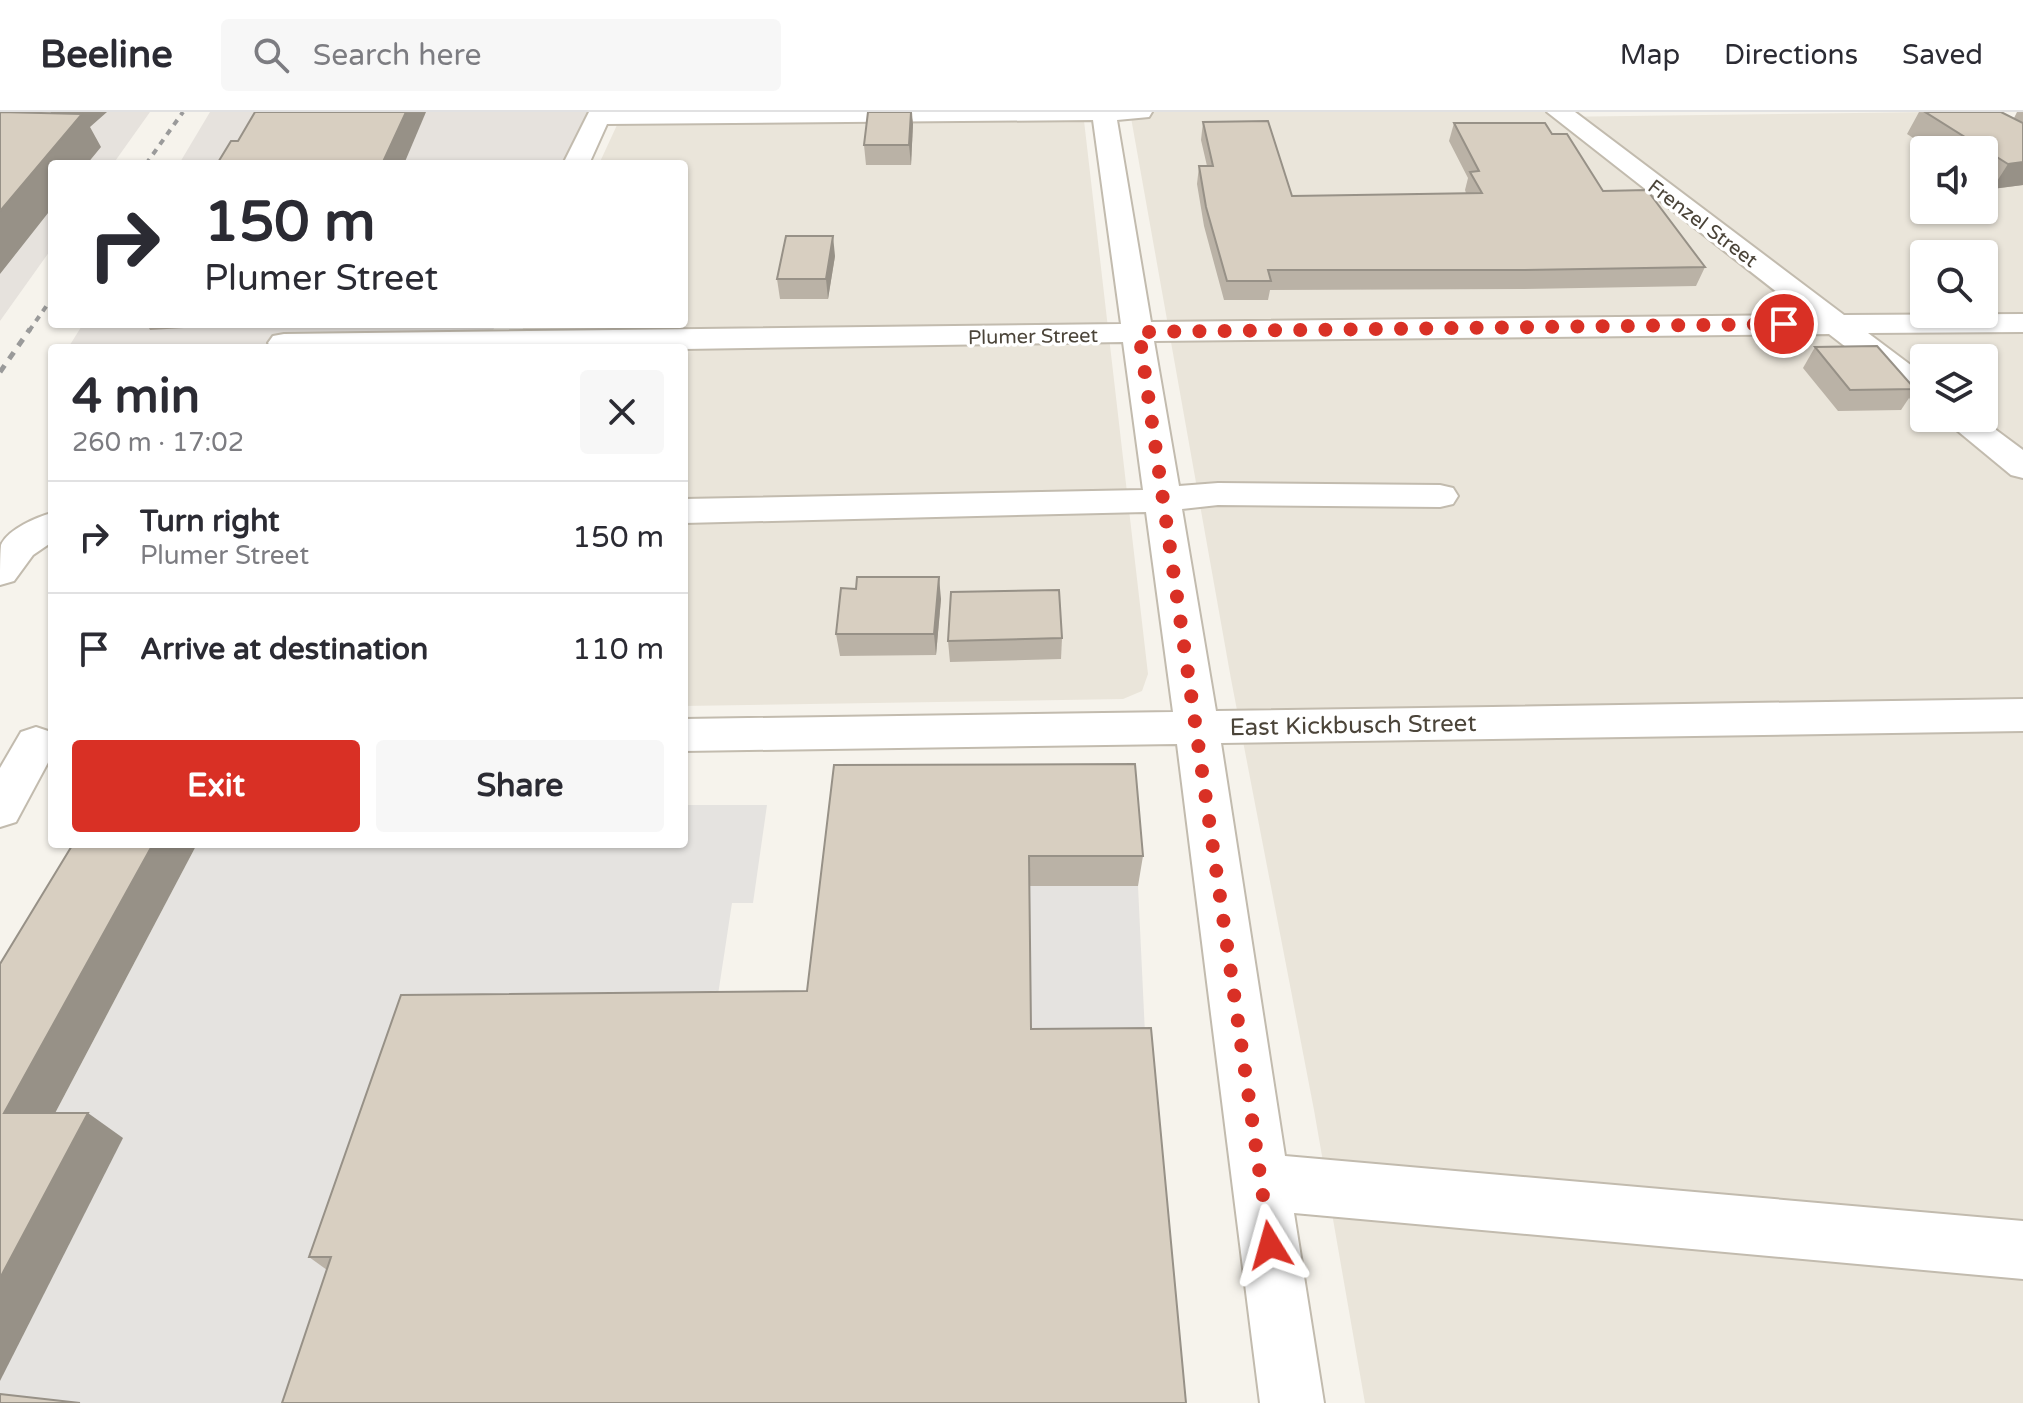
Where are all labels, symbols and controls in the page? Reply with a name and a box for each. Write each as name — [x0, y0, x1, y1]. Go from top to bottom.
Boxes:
search box — [221, 19, 781, 91]
text: Beeline — [40, 32, 173, 78]
icon: search — [249, 33, 293, 77]
text: Search here — [313, 37, 481, 74]
text: Map — [1620, 38, 1680, 72]
text: Directions — [1724, 38, 1858, 72]
text: Saved — [1902, 38, 1983, 72]
map controls — [1910, 136, 1998, 432]
button: sound — [1910, 136, 1998, 224]
street label: Frenzel Street — [1643, 175, 1762, 273]
text: 150 m — [204, 189, 375, 256]
icon: right — [72, 192, 176, 296]
button: search — [1910, 240, 1998, 328]
text: Plumer Street — [204, 257, 438, 300]
pin — [1750, 290, 1818, 358]
icon: arrive — [1762, 302, 1806, 346]
street label: Plumer Street — [968, 324, 1099, 350]
button: layers — [1910, 344, 1998, 432]
text: 4 min — [72, 368, 200, 426]
button: close — [580, 370, 664, 454]
text: 260 m · 17:02 — [72, 427, 244, 458]
text: Turn right — [140, 503, 280, 540]
icon: right — [72, 515, 116, 559]
text: 150 m — [572, 519, 664, 556]
text: Plumer Street — [140, 540, 309, 571]
icon: arrive — [72, 627, 116, 671]
text: Arrive at destination — [140, 631, 428, 668]
text: 110 m — [572, 631, 664, 668]
street label: East Kickbusch Street — [1229, 709, 1477, 742]
button: Exit — [72, 740, 360, 832]
button: Share — [376, 740, 664, 832]
position arrow — [1228, 1203, 1312, 1287]

